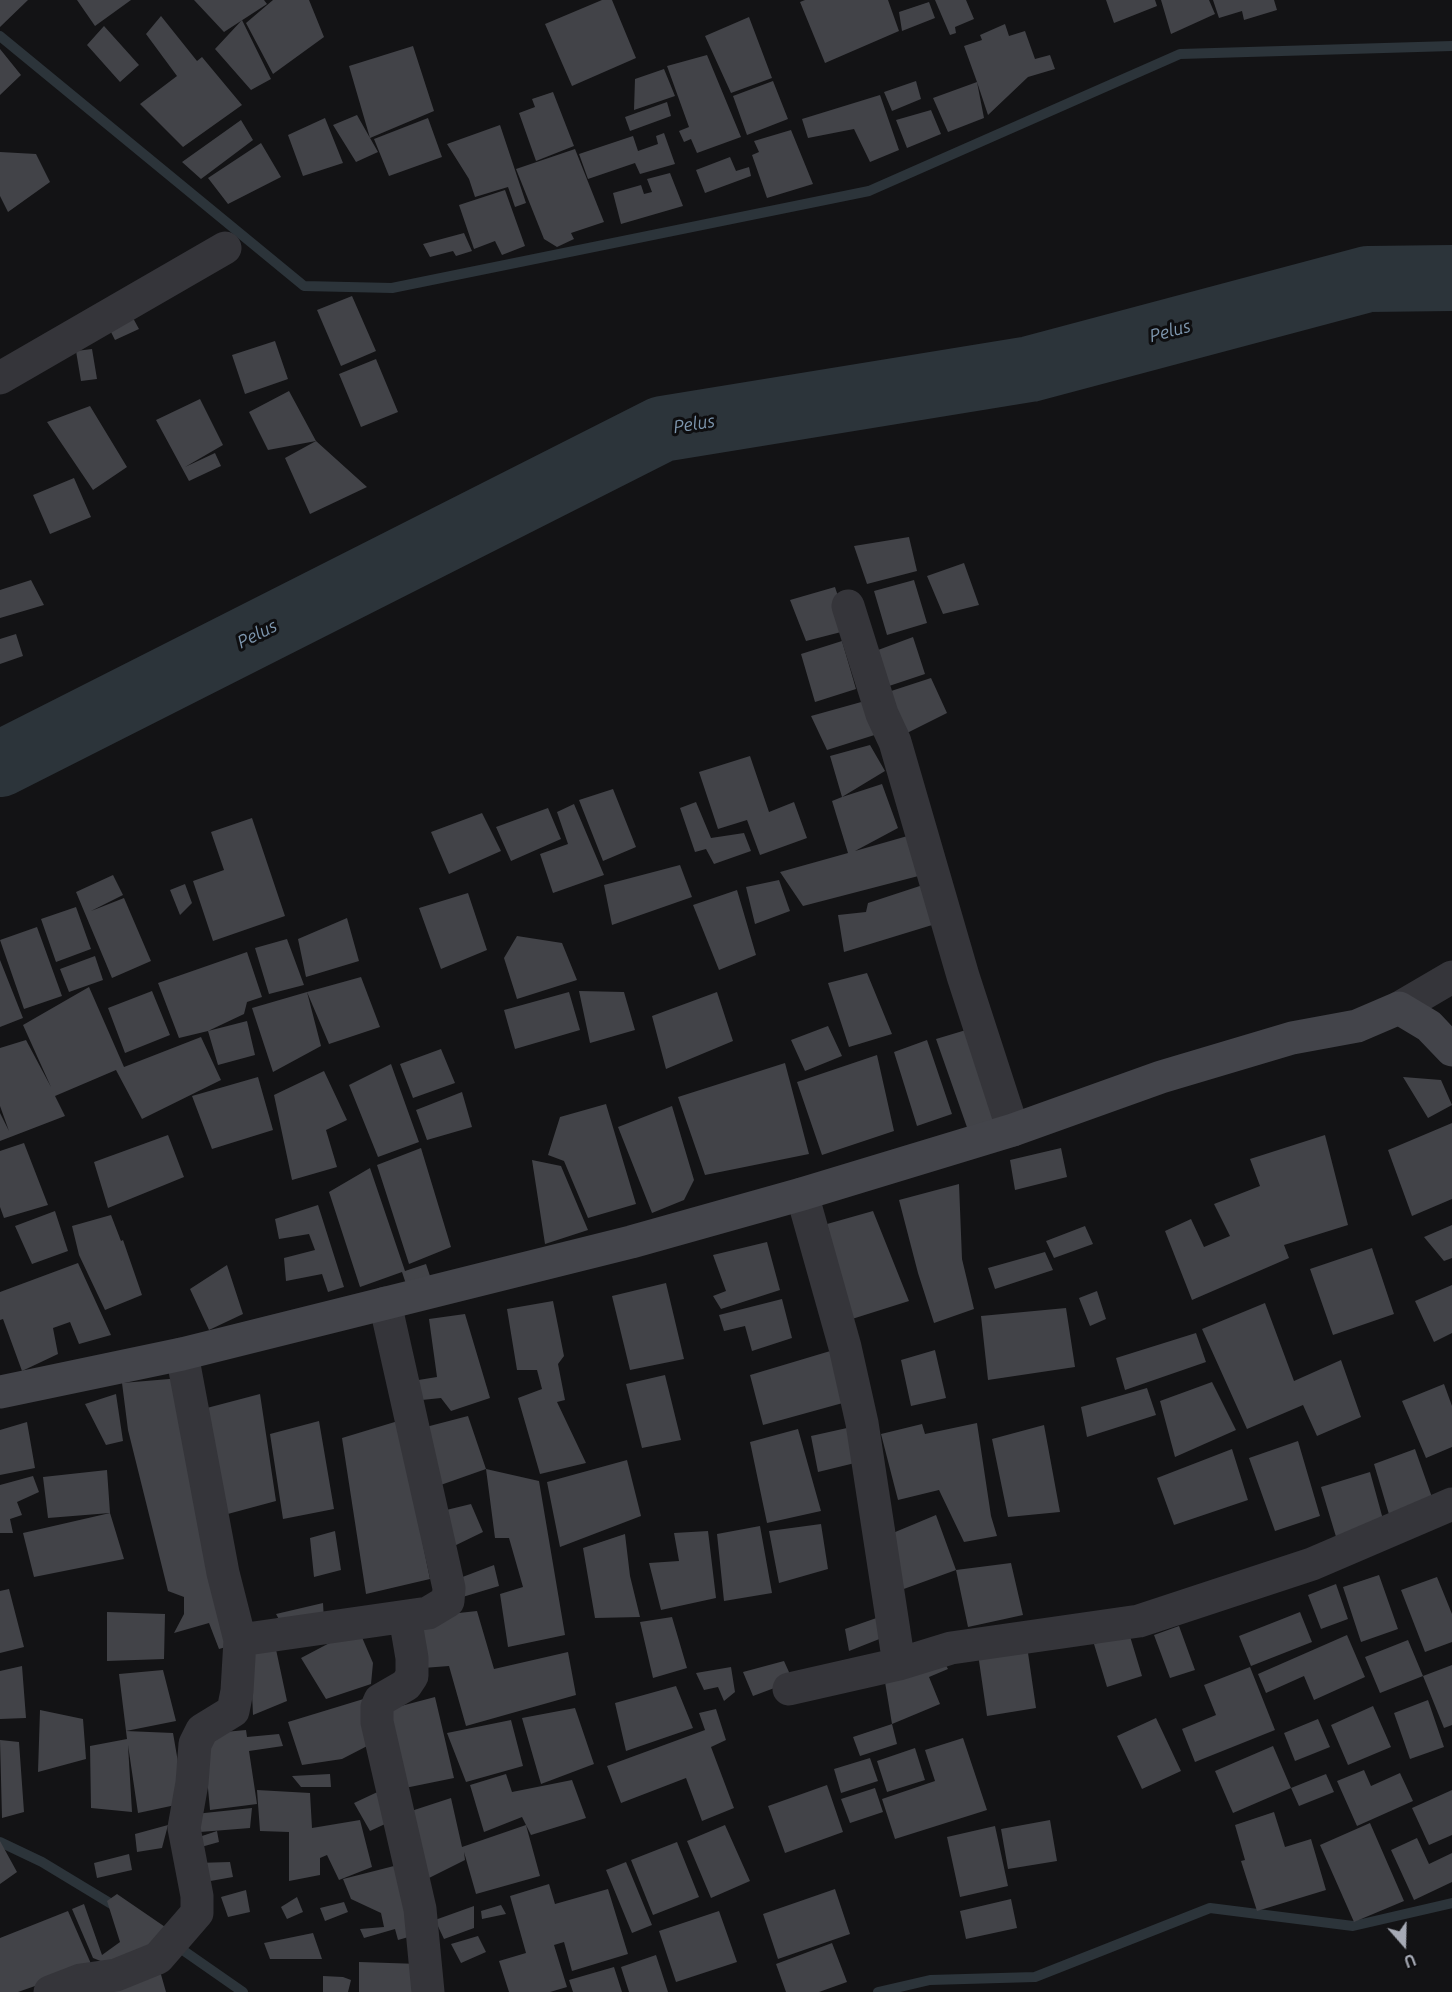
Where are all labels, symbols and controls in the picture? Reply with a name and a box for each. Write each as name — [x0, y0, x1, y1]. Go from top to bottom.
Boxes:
water label: Pelus — [1147, 315, 1193, 347]
water label: Pelus — [672, 410, 716, 438]
water label: Pelus — [233, 615, 281, 653]
north arrow — [1374, 1914, 1434, 1974]
text: U — [1402, 1951, 1419, 1971]

